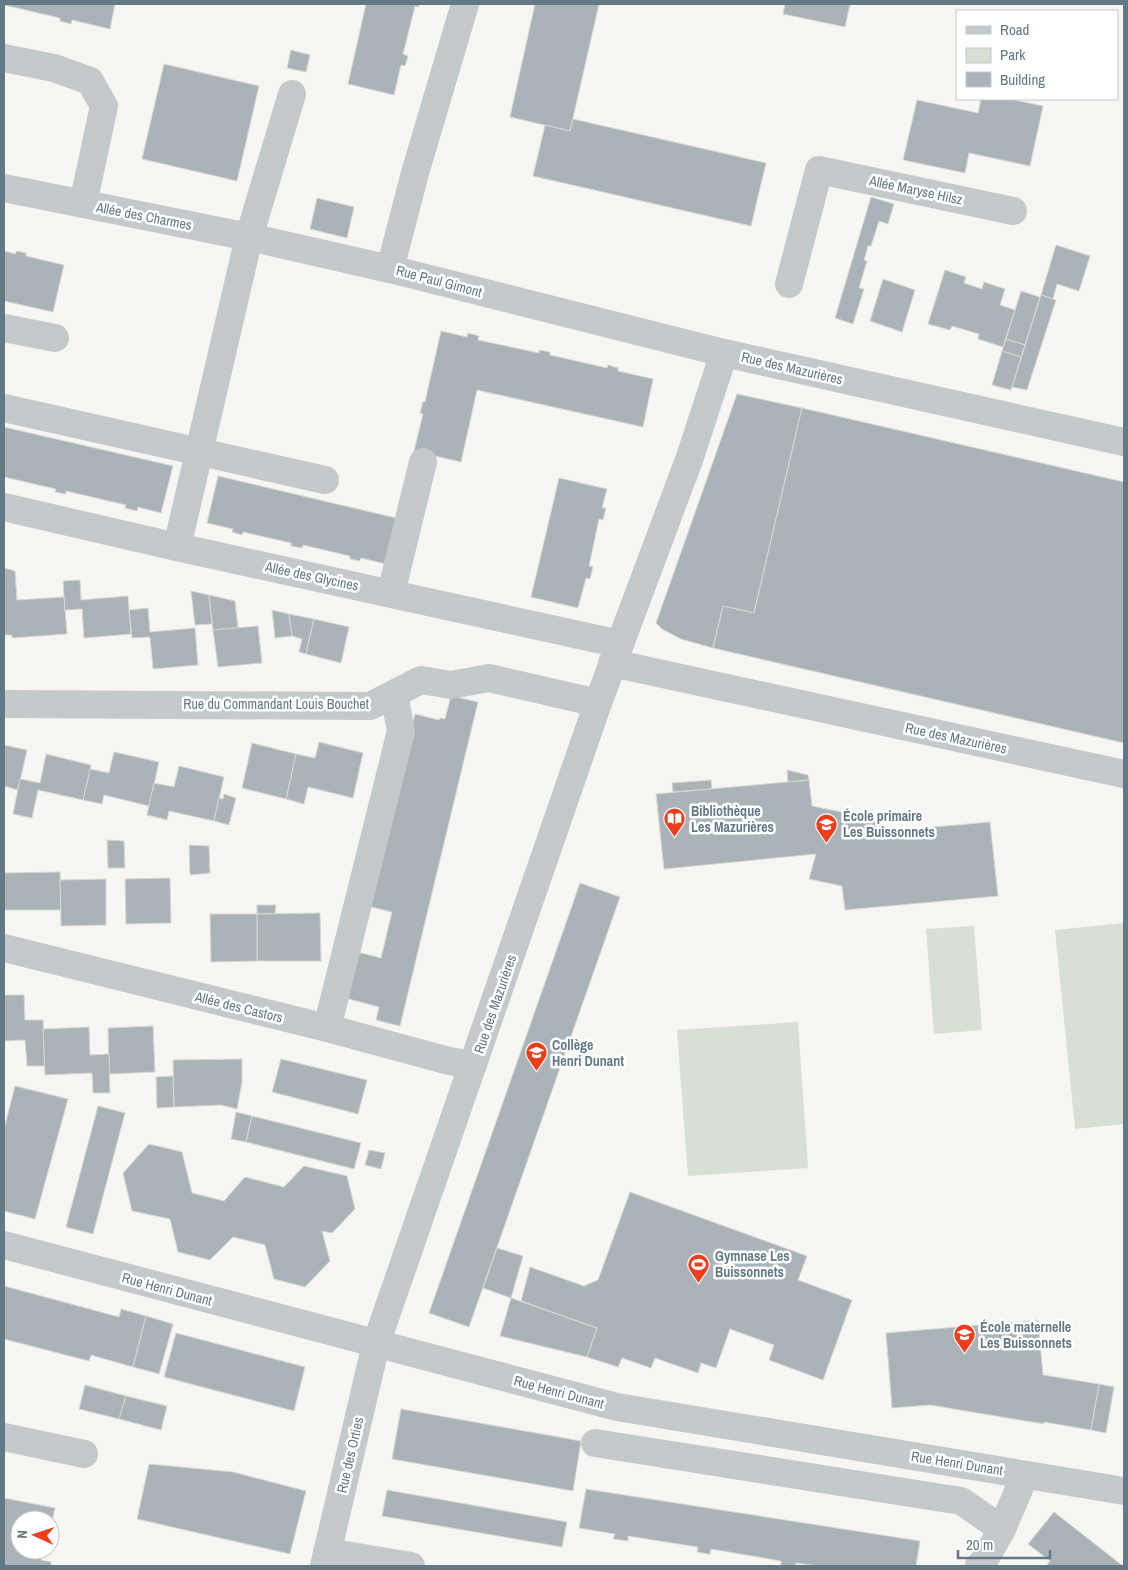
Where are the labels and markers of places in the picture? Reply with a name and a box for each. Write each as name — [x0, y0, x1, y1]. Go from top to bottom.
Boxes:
place label: Bibliothèque Les Mazurières — [691, 802, 774, 836]
library icon: Bibliothèque Les Mazurières — [663, 807, 687, 838]
place label: École primaire Les Buissonnets — [843, 807, 935, 841]
school or university icon: École primaire Les Buissonnets — [815, 812, 839, 843]
place label: Collège Henri Dunant — [552, 1036, 624, 1070]
school or university icon: Collège Henri Dunant — [524, 1041, 548, 1072]
place label: Gymnase Les Buissonnets — [715, 1247, 790, 1281]
sports icon: Gymnase Les Buissonnets — [687, 1252, 711, 1283]
place label: École maternelle Les Buissonnets — [980, 1318, 1072, 1352]
school or university icon: École maternelle Les Buissonnets — [952, 1323, 976, 1354]

